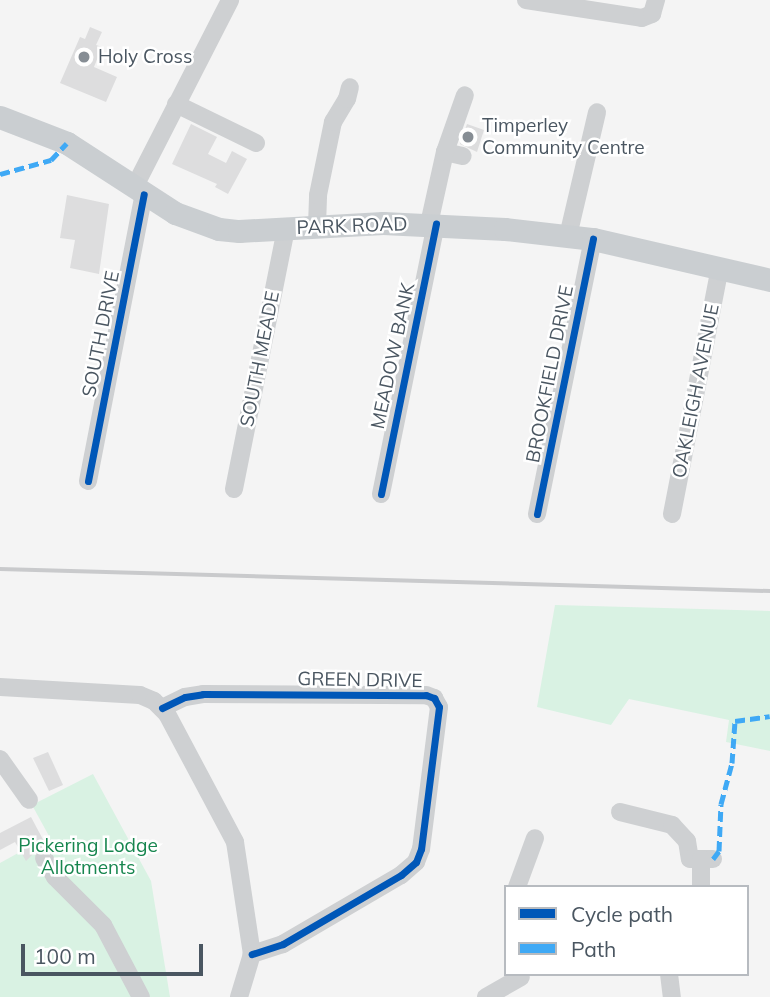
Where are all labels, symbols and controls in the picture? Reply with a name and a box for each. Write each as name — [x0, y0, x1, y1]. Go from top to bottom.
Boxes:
place label: Holy Cross — [98, 46, 192, 68]
marker: Holy Cross — [76, 49, 92, 65]
place label: Timperley Community Centre — [482, 115, 645, 159]
marker: Timperley Community Centre — [460, 129, 476, 145]
street label: PARK ROAD — [296, 213, 408, 239]
street label: SOUTH DRIVE — [78, 269, 124, 399]
street label: MEADOW BANK — [366, 281, 420, 431]
street label: BROOKFIELD DRIVE — [522, 283, 578, 465]
street label: SOUTH MEADE — [236, 289, 284, 429]
street label: OAKLEIGH AVENUE — [668, 302, 724, 480]
street label: GREEN DRIVE — [297, 668, 423, 692]
park label: Pickering Lodge Allotments — [18, 835, 158, 879]
legend — [504, 885, 749, 976]
text: Cycle path — [571, 901, 673, 927]
scale bar — [24, 930, 206, 974]
text: Path — [571, 936, 616, 962]
text: 100 m — [34, 943, 96, 969]

